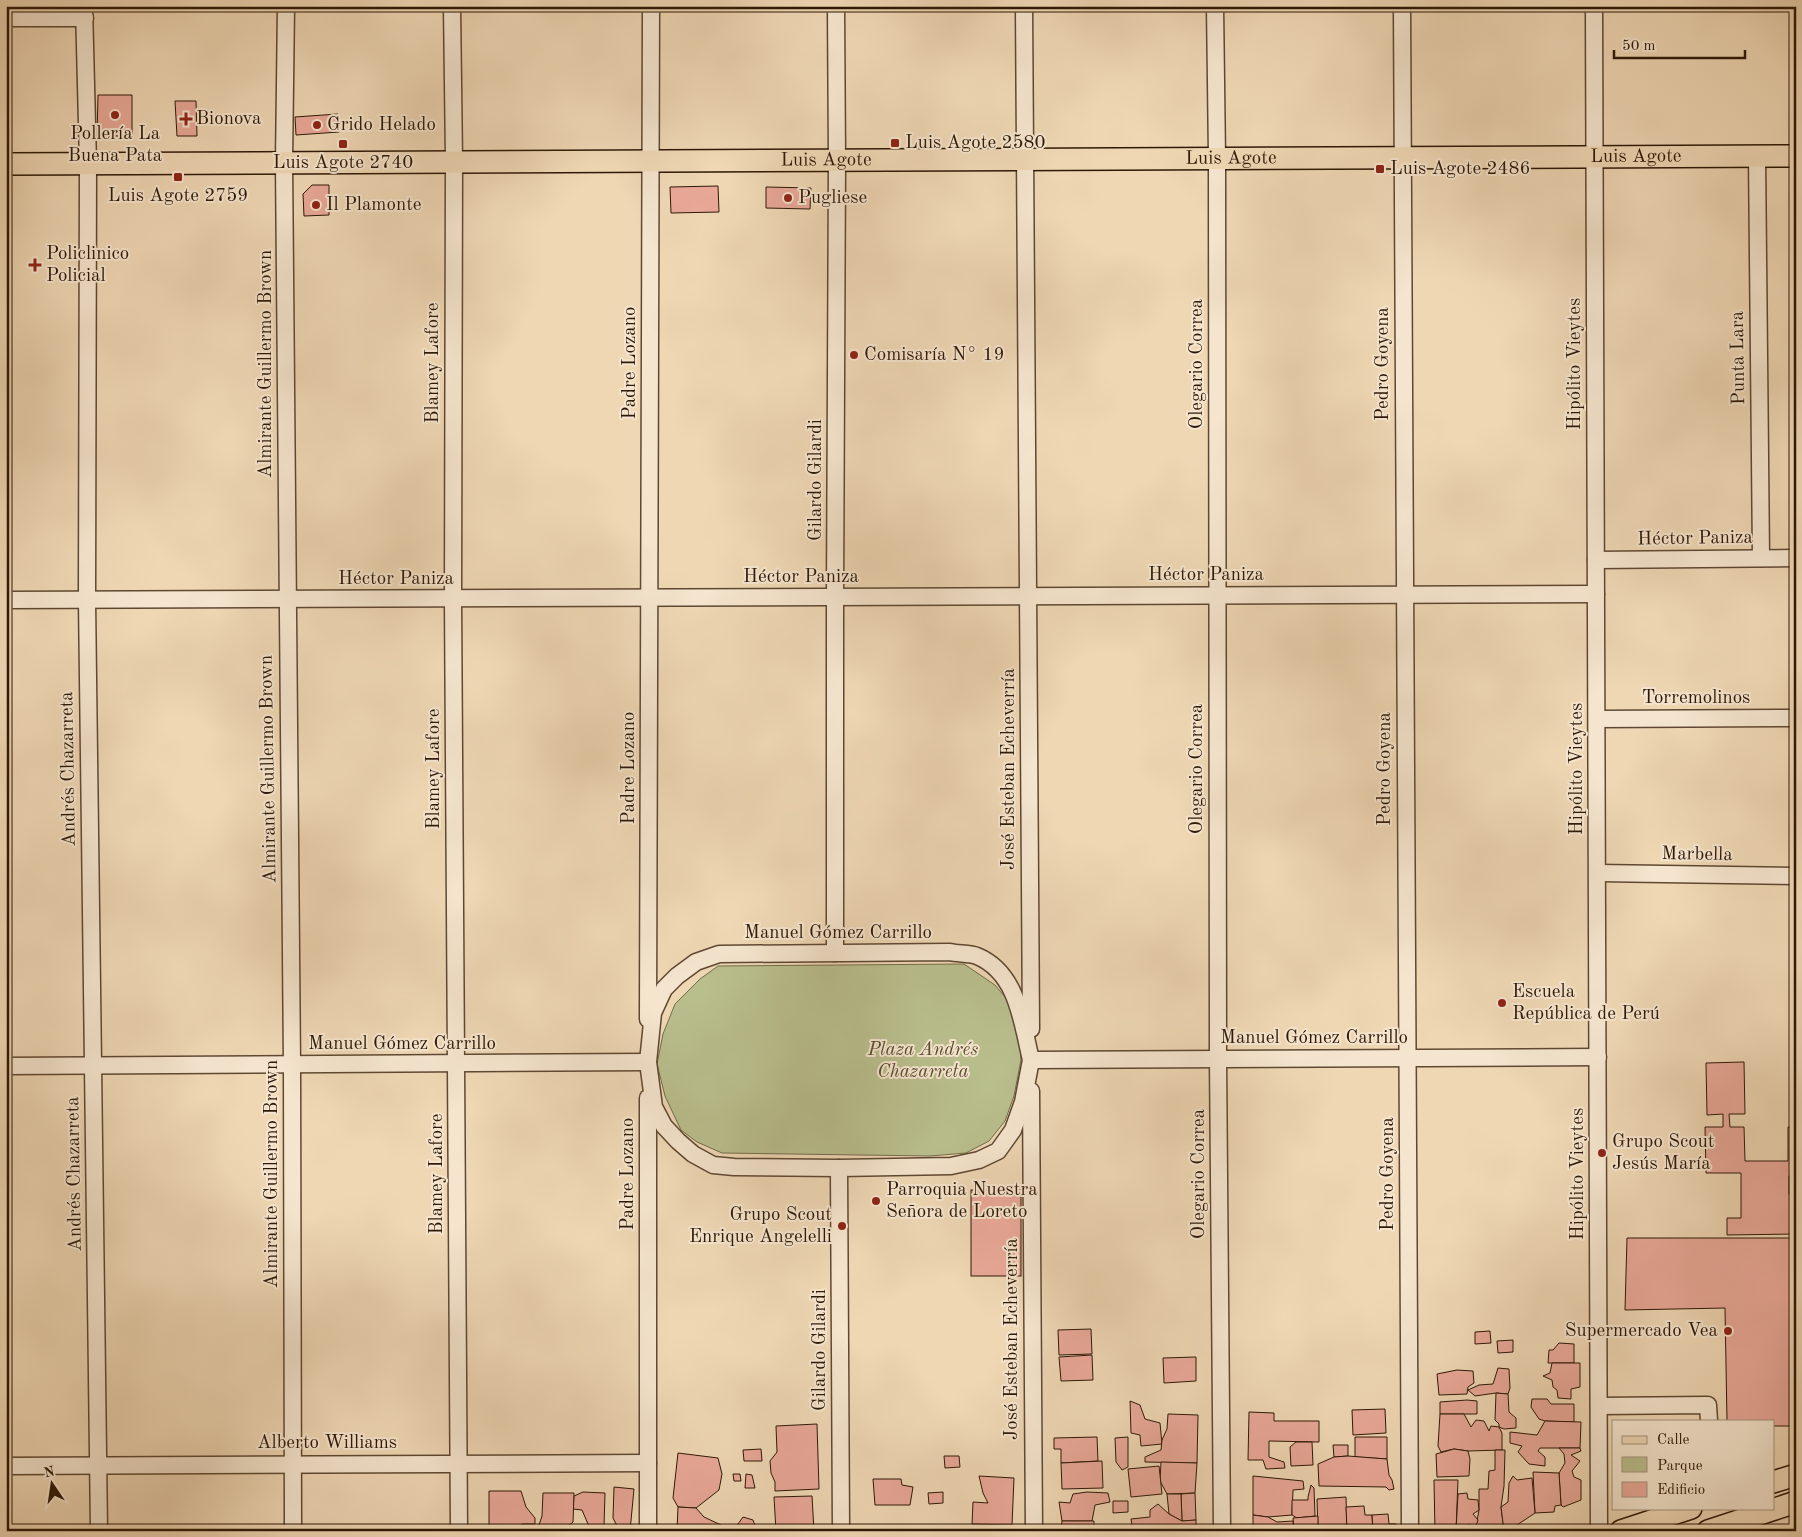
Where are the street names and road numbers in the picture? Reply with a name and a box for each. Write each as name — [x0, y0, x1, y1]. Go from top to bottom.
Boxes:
street label: Luis Agote — [1590, 147, 1682, 166]
street label: Luis Agote — [1185, 149, 1277, 168]
street label: Luis Agote — [780, 151, 872, 170]
street label: Almirante Guillermo Brown — [257, 250, 276, 478]
street label: Olegario Correa — [1188, 298, 1207, 429]
street label: Hipólito Vieytes — [1566, 298, 1585, 430]
street label: Blamey Lafore — [424, 302, 443, 424]
street label: Padre Lozano — [621, 307, 640, 419]
street label: Pedro Goyena — [1374, 307, 1393, 421]
street label: Punta Lara — [1729, 310, 1749, 405]
street label: Gilardo Gilardi — [807, 419, 826, 541]
street label: Héctor Paniza — [1637, 528, 1754, 550]
street label: Héctor Paniza — [1148, 566, 1265, 585]
street label: Héctor Paniza — [743, 568, 860, 587]
street label: Héctor Paniza — [338, 570, 455, 589]
street label: Almirante Guillermo Brown — [258, 655, 280, 883]
street label: José Esteban Echeverría — [1000, 667, 1019, 870]
street label: Torremolinos — [1642, 689, 1750, 708]
street label: Andrés Chazarreta — [58, 691, 80, 847]
street label: Olegario Correa — [1188, 703, 1207, 834]
street label: Hipólito Vieytes — [1568, 703, 1587, 835]
street label: Blamey Lafore — [425, 708, 444, 830]
street label: Padre Lozano — [620, 712, 639, 824]
street label: Pedro Goyena — [1376, 712, 1395, 826]
street label: Marbella — [1661, 845, 1733, 865]
street label: Manuel Gómez Carrillo — [744, 924, 932, 943]
street label: Manuel Gómez Carrillo — [1220, 1029, 1408, 1048]
street label: Manuel Gómez Carrillo — [308, 1035, 496, 1054]
street label: Almirante Guillermo Brown — [263, 1060, 282, 1288]
street label: Andrés Chazarreta — [64, 1096, 86, 1252]
street label: Olegario Correa — [1190, 1108, 1209, 1239]
street label: Hipólito Vieytes — [1569, 1108, 1588, 1240]
street label: Blamey Lafore — [428, 1113, 447, 1235]
street label: Pedro Goyena — [1379, 1117, 1398, 1231]
street label: Padre Lozano — [619, 1118, 638, 1230]
street label: José Esteban Echeverría — [1003, 1237, 1022, 1440]
street label: Gilardo Gilardi — [811, 1289, 830, 1411]
street label: Alberto Williams — [257, 1434, 397, 1453]

